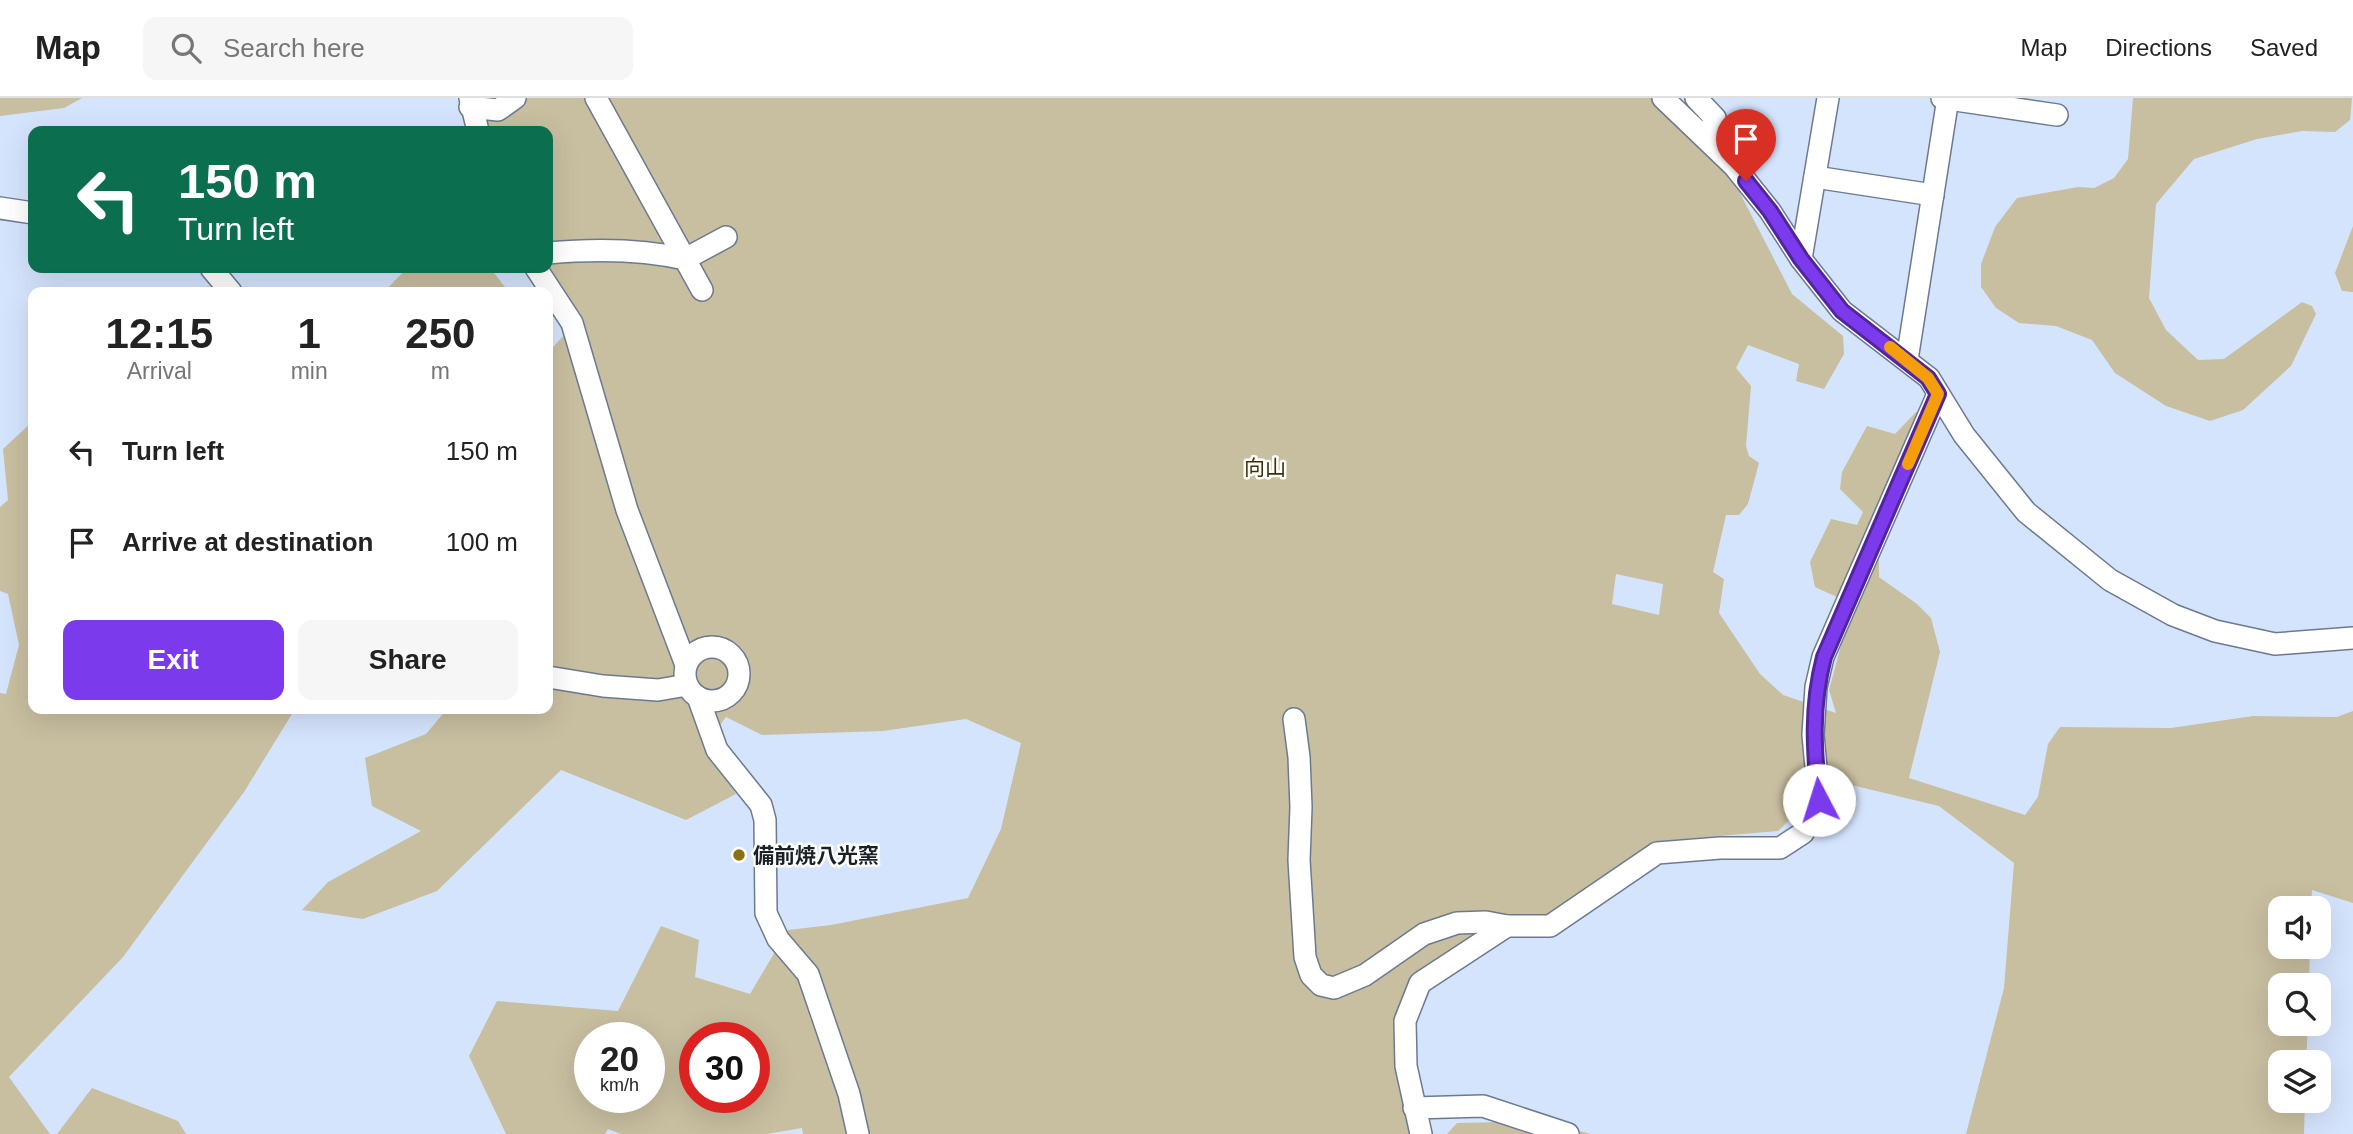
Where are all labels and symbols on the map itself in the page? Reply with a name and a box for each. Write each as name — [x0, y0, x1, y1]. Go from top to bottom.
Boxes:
pin — [1716, 109, 1776, 181]
park label: 向山 — [1244, 456, 1286, 479]
position arrow — [1782, 763, 1856, 837]
place label: 備前焼八光窯 — [753, 844, 879, 867]
marker: 備前焼八光窯 — [731, 847, 747, 863]
speed limit sign: 30 — [679, 1022, 770, 1113]

